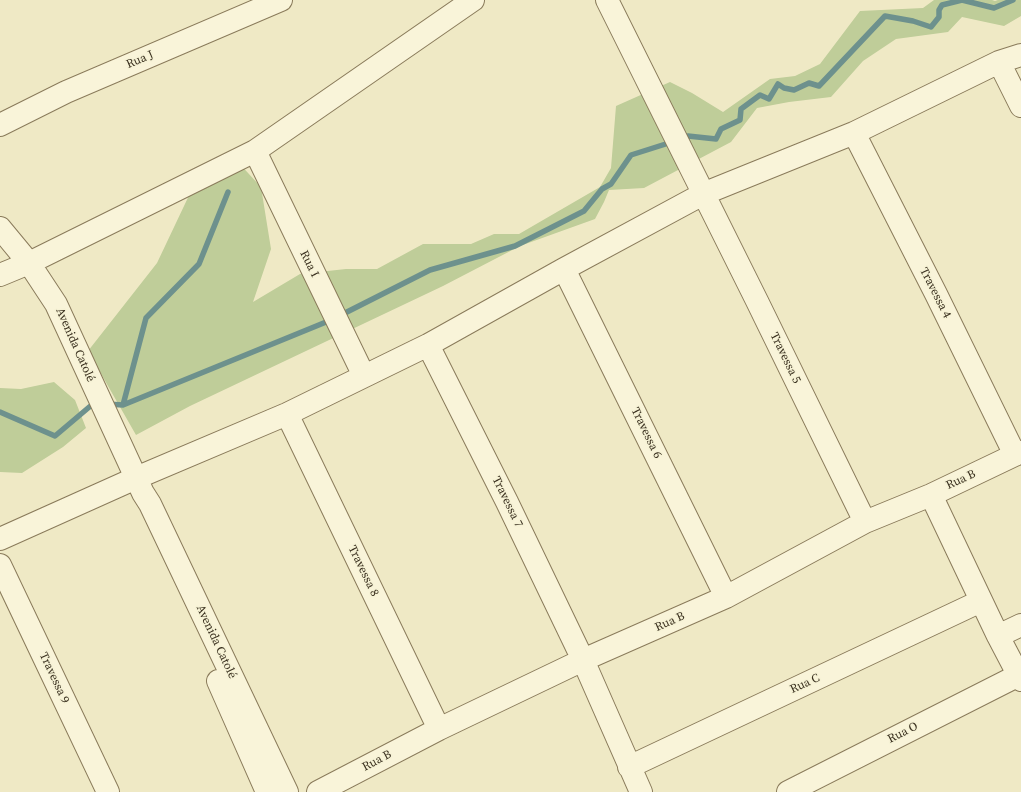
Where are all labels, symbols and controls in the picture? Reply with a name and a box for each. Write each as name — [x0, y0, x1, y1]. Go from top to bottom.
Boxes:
street label: Rua J — [124, 48, 156, 72]
street label: Rua I — [296, 248, 322, 280]
street label: Travessa 4 — [916, 265, 954, 321]
street label: Avenida Catolé — [52, 306, 98, 384]
street label: Travessa 5 — [766, 330, 804, 386]
street label: Travessa 6 — [627, 405, 665, 461]
street label: Rua B — [944, 467, 978, 493]
street label: Travessa 7 — [488, 474, 526, 530]
street label: Travessa 8 — [344, 543, 382, 599]
street label: Avenida Catolé — [193, 603, 239, 681]
street label: Rua B — [653, 609, 687, 635]
street label: Travessa 9 — [36, 650, 72, 706]
street label: Rua C — [788, 671, 822, 697]
street label: Rua O — [885, 719, 921, 747]
street label: Rua B — [360, 747, 394, 775]

